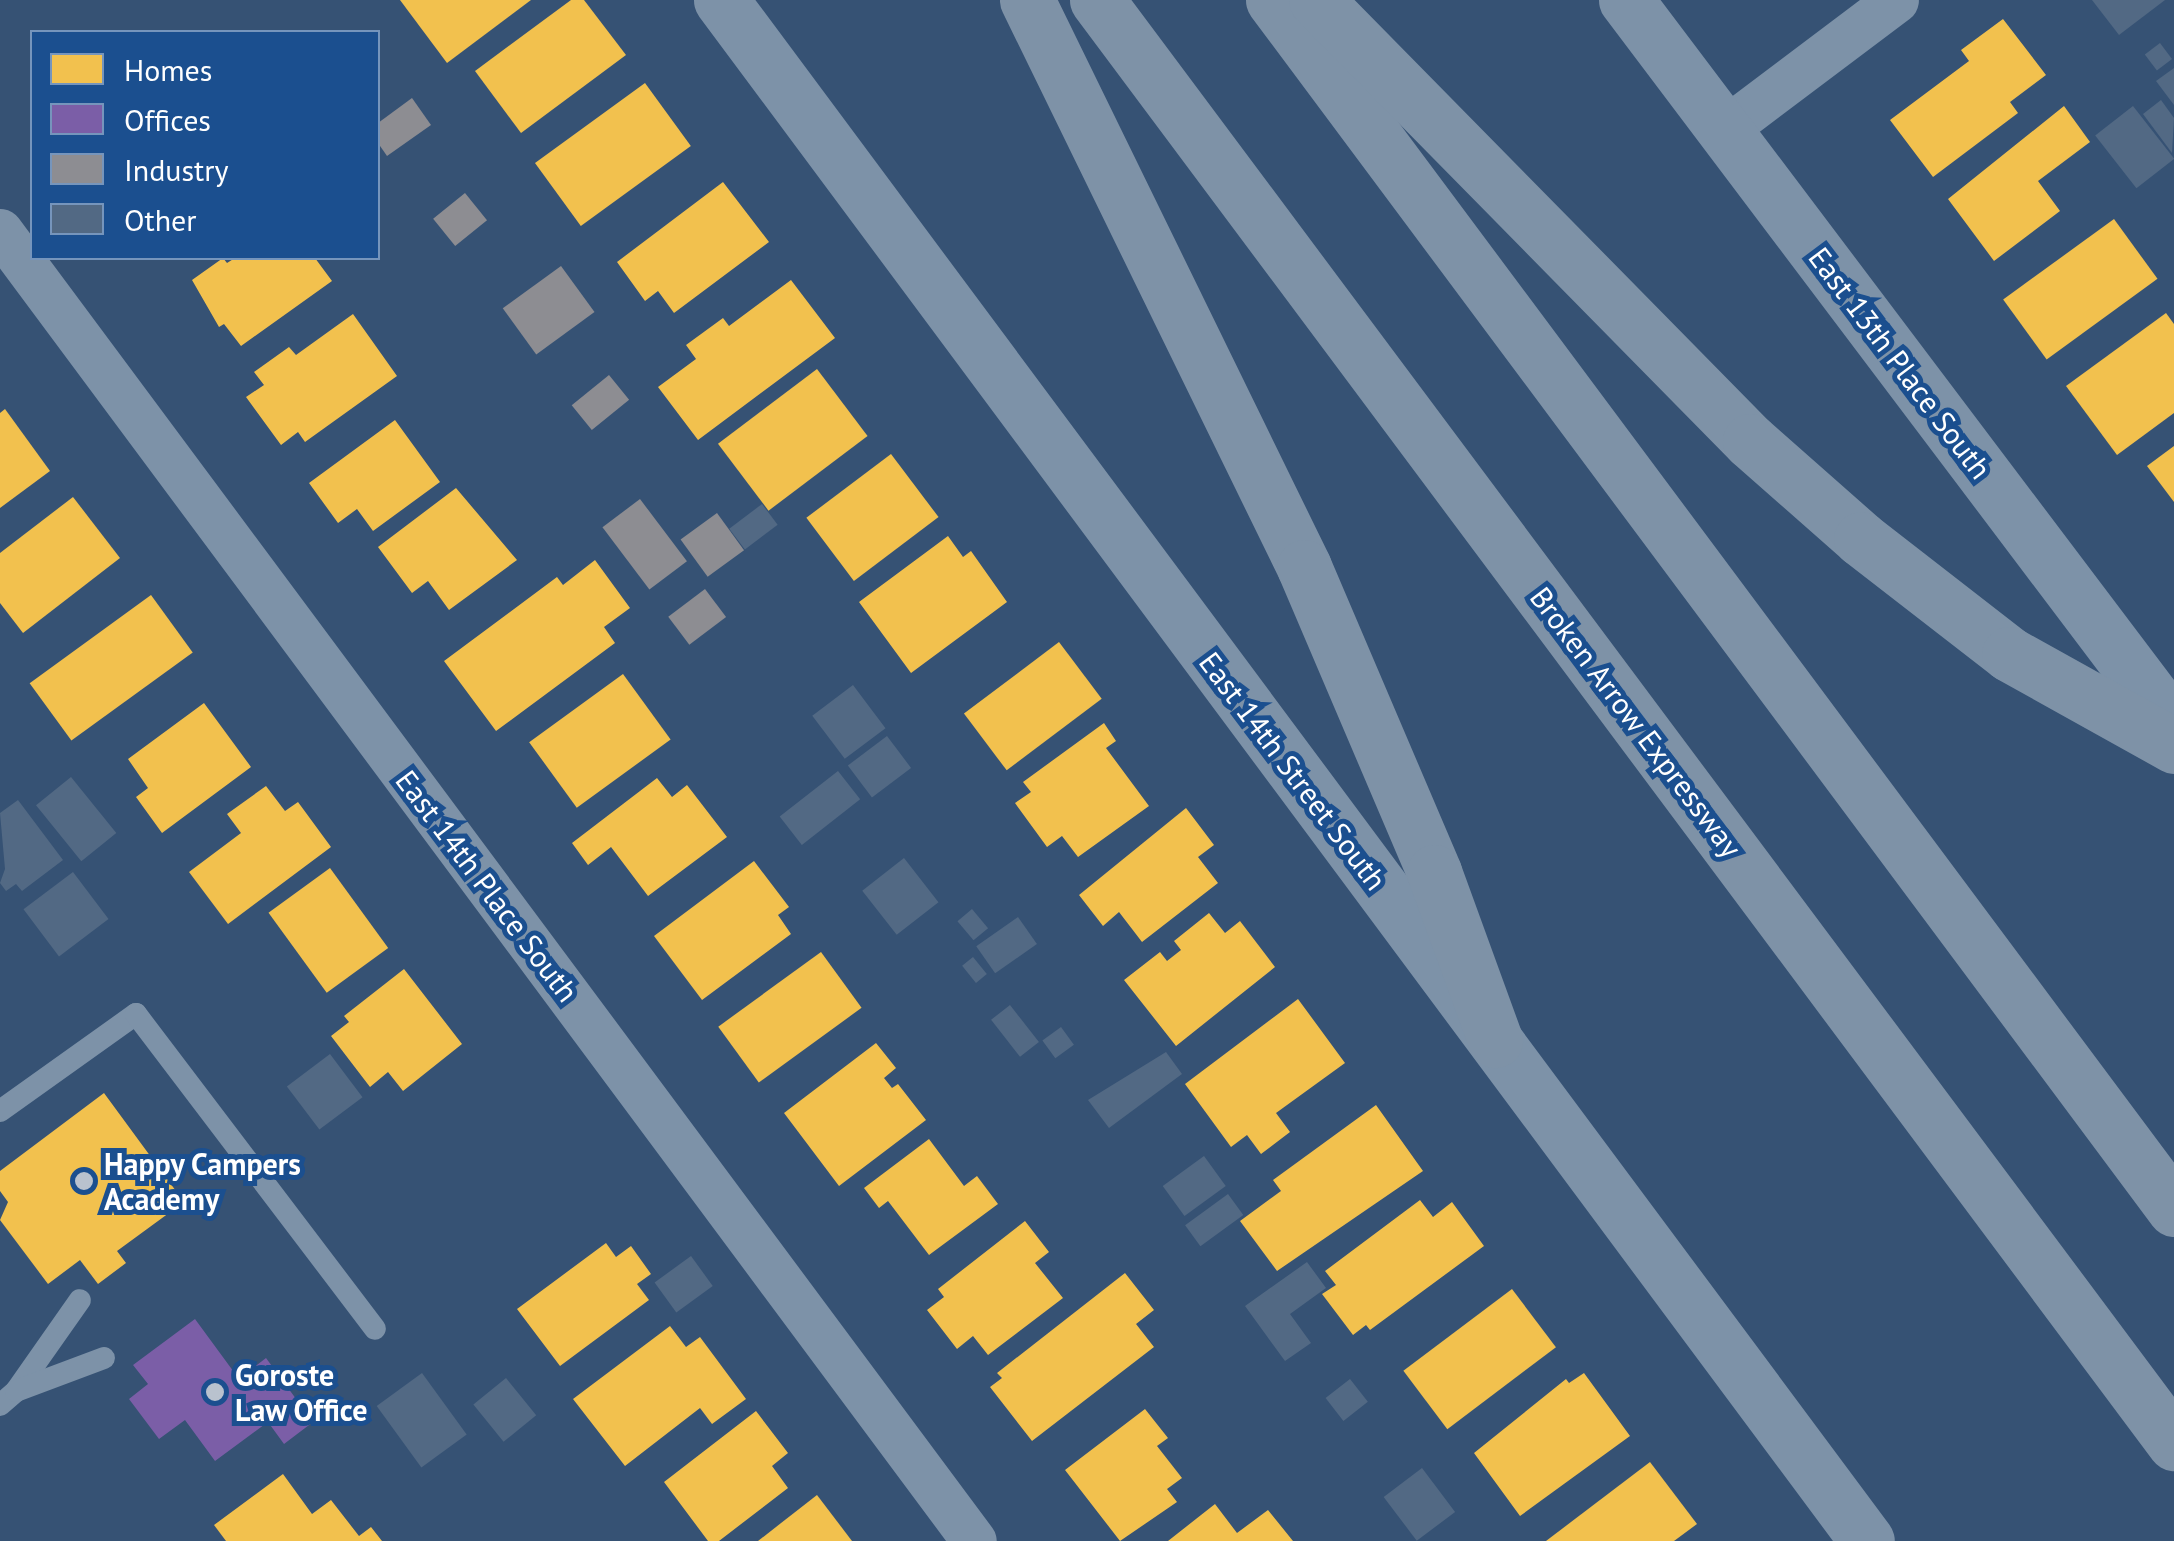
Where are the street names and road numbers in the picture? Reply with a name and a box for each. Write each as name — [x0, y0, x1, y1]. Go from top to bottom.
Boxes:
street label: East 13th Place South — [1801, 240, 1999, 486]
street label: Broken Arrow Expressway — [1522, 579, 1750, 865]
street label: East 14th Street South — [1192, 645, 1394, 897]
street label: East 14th Place South — [388, 763, 586, 1009]

